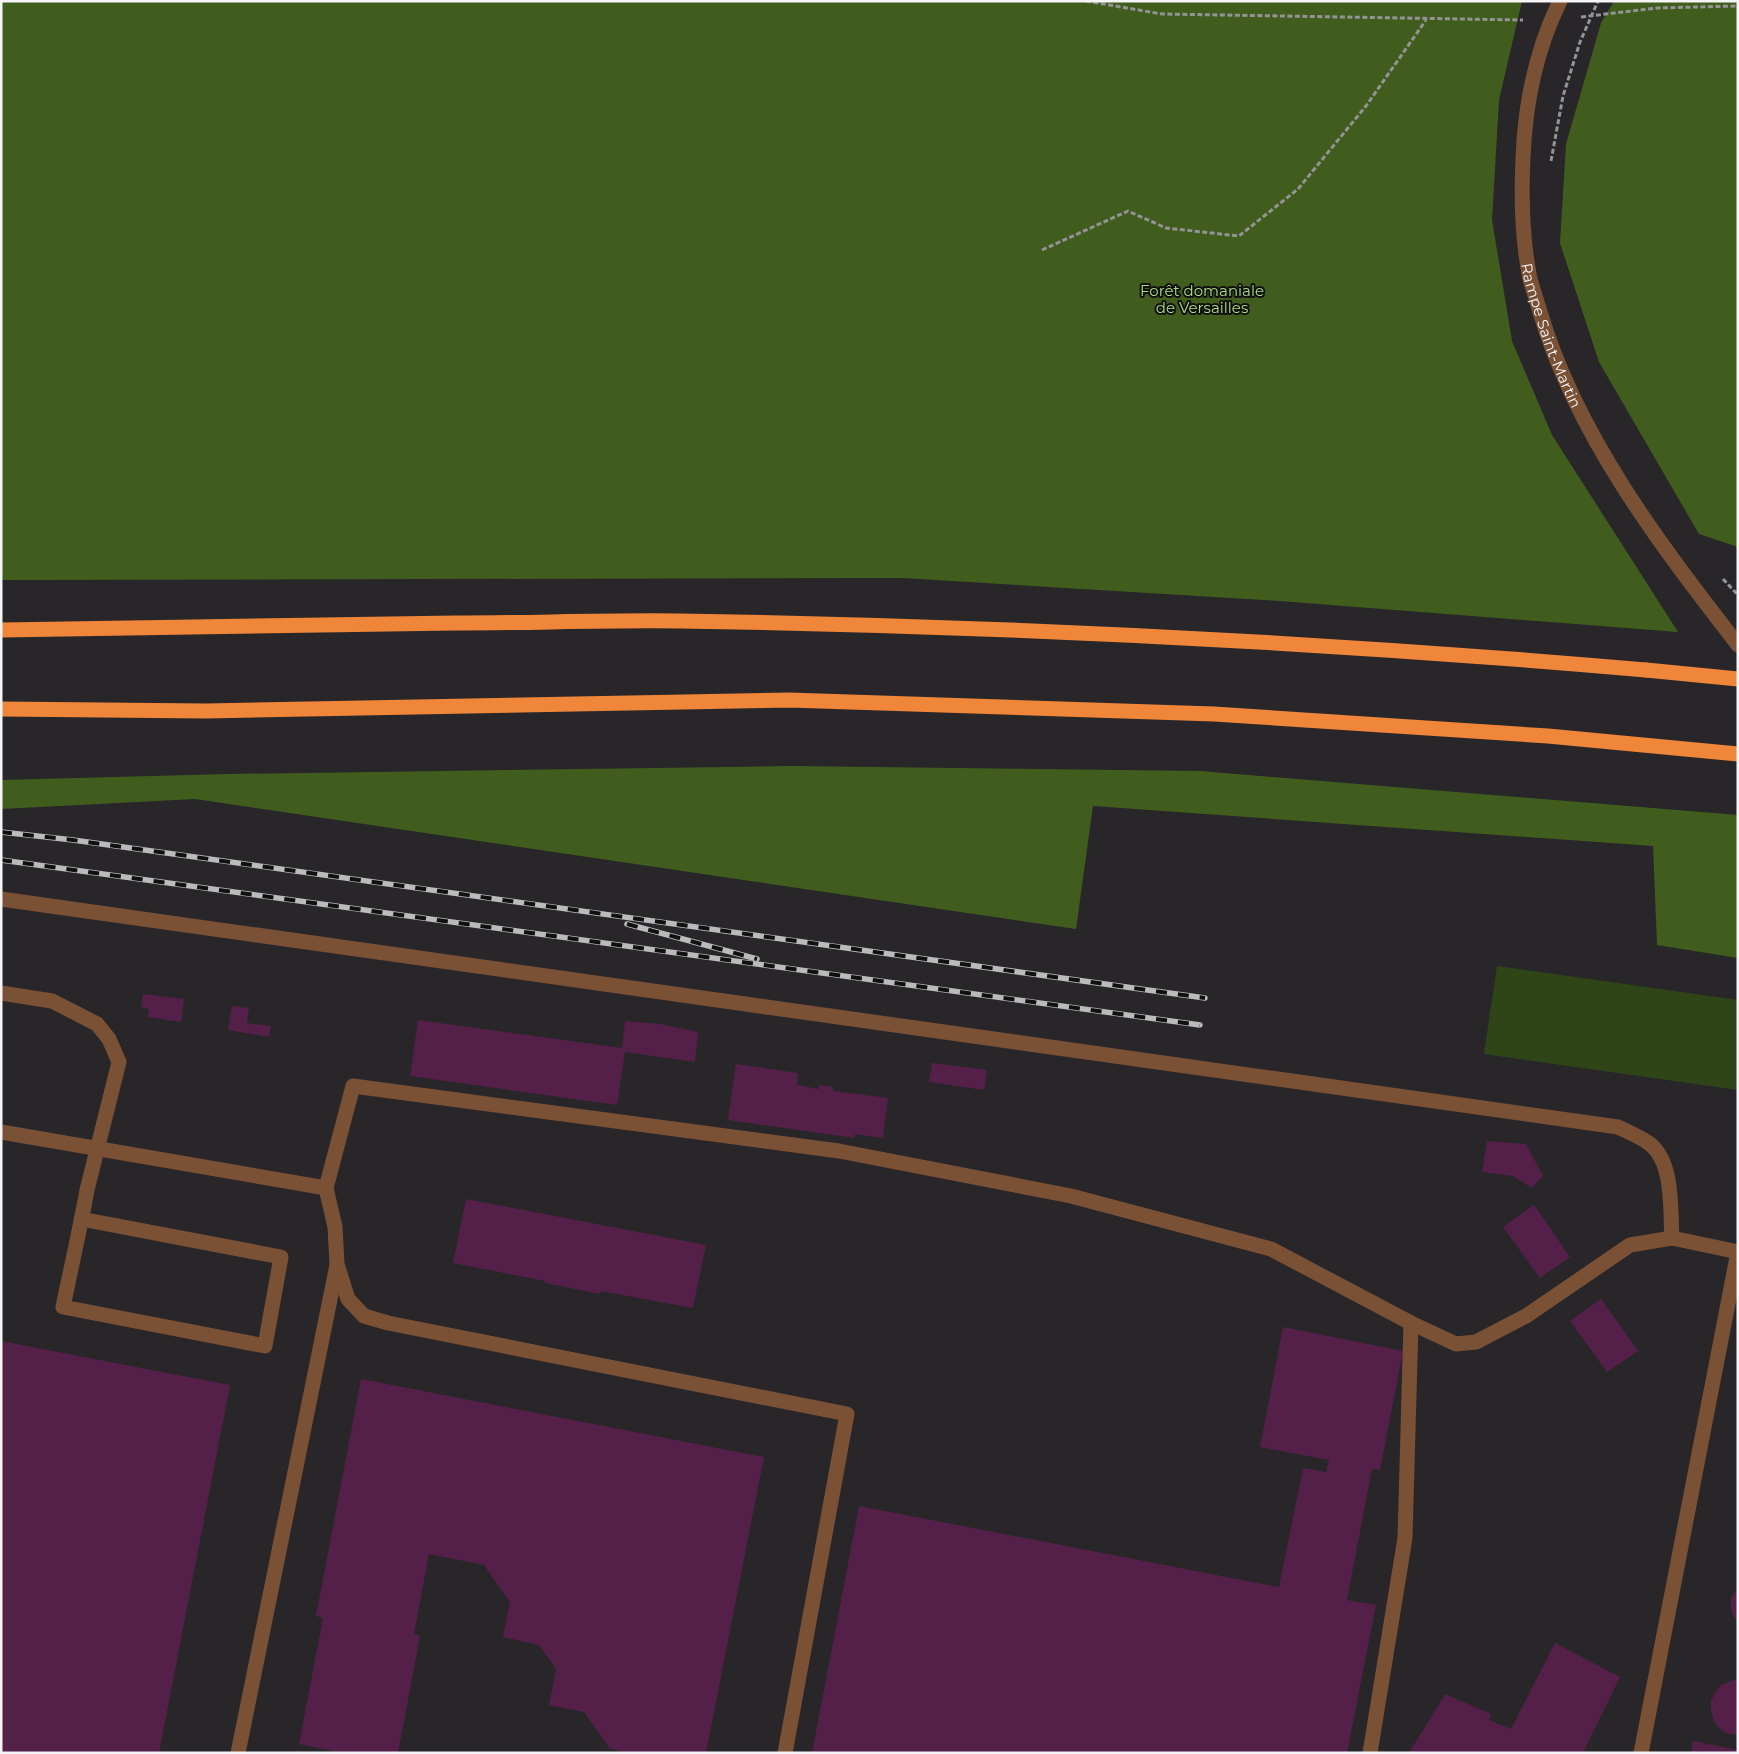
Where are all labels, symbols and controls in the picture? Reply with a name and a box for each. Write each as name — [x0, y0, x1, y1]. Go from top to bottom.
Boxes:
street label: Rampe Saint-Martin — [1518, 261, 1586, 411]
park label: Forêt domaniale de Versailles — [1140, 281, 1264, 317]

